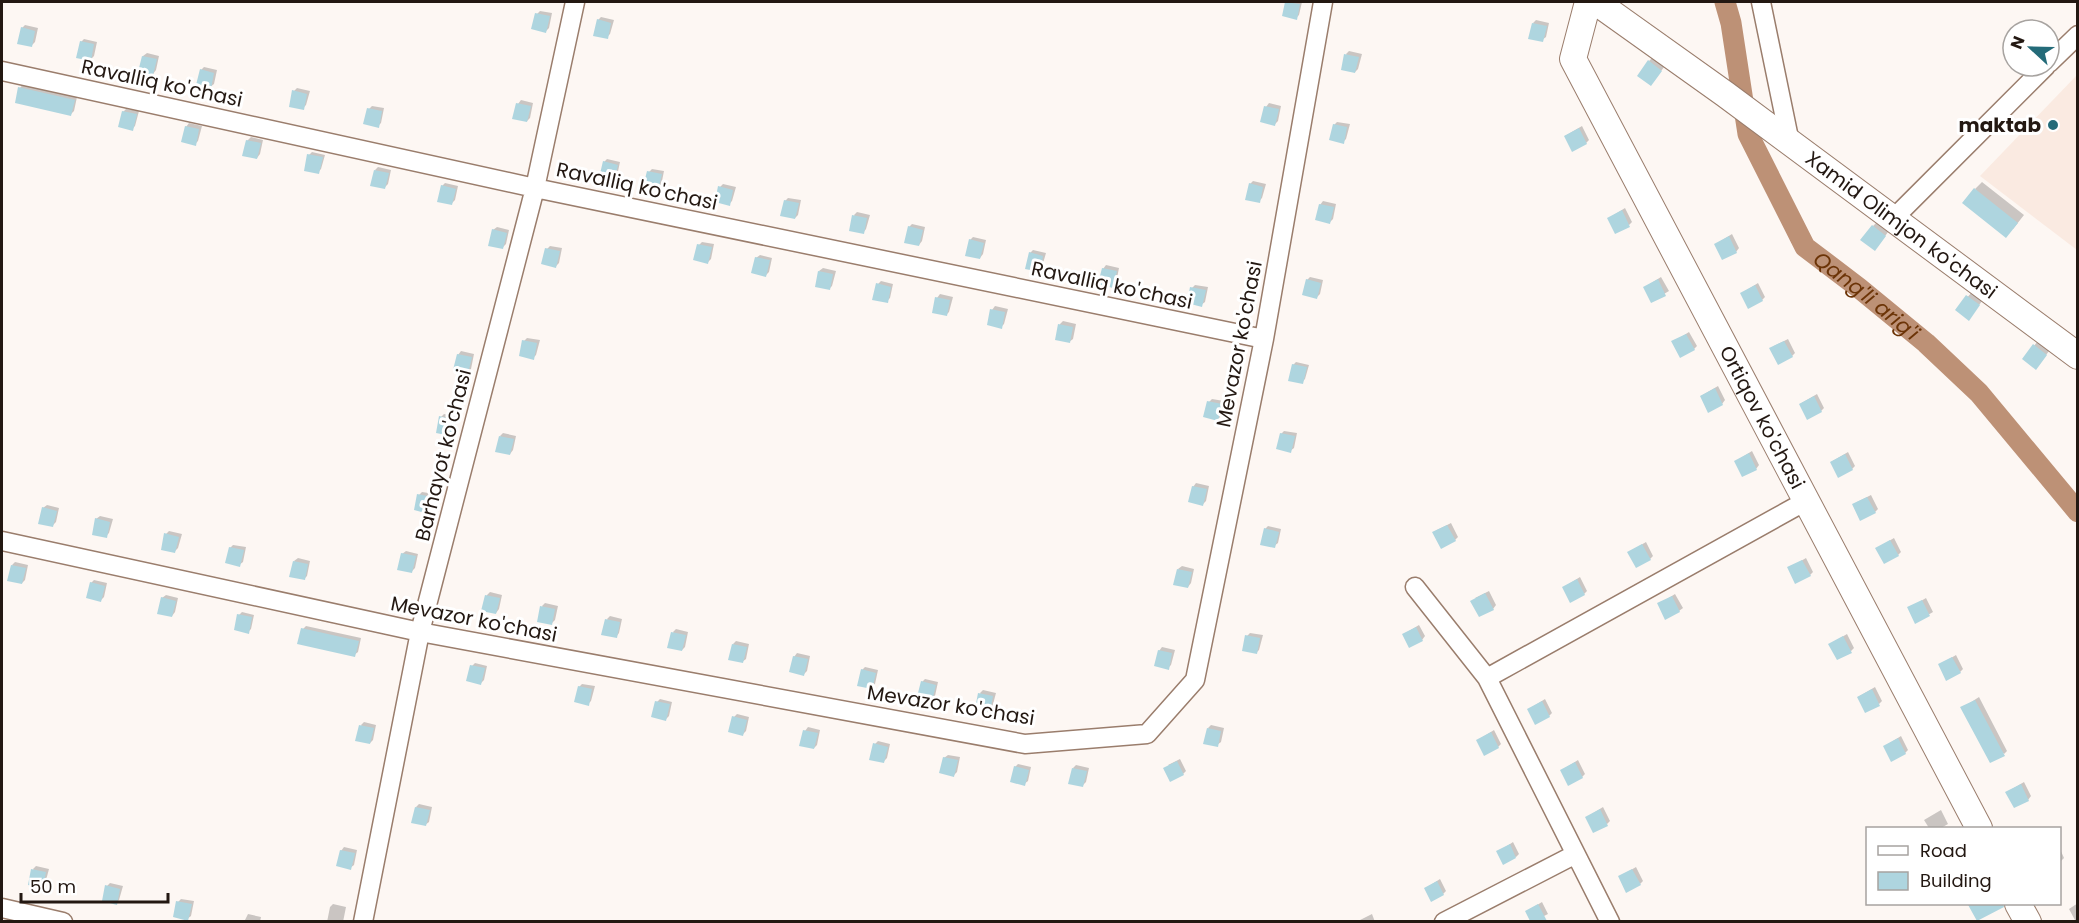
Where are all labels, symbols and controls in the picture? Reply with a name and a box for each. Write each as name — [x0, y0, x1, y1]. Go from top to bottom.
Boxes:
north arrow — [2001, 18, 2061, 78]
text: N — [2005, 33, 2030, 52]
street label: Ravalliq ko'chasi — [79, 52, 245, 114]
place label: maktab — [1959, 111, 2041, 139]
marker: maktab — [2046, 118, 2060, 132]
street label: Xamid Olimjon ko'chasi — [1800, 144, 2003, 305]
street label: Ravalliq ko'chasi — [554, 155, 720, 217]
water label: Qang'li arig'i — [1807, 244, 1927, 347]
street label: Ravalliq ko'chasi — [1029, 254, 1195, 316]
street label: Mevazor ko'chasi — [1209, 258, 1269, 430]
street label: Ortiqov ko'chasi — [1713, 341, 1811, 494]
street label: Barhayot ko'chasi — [408, 366, 478, 544]
street label: Mevazor ko'chasi — [388, 589, 560, 649]
street label: Mevazor ko'chasi — [865, 678, 1037, 732]
legend — [1866, 827, 2061, 905]
text: Road — [1920, 838, 1967, 863]
scale bar — [21, 866, 168, 904]
text: Building — [1920, 868, 1992, 893]
text: 50 m — [30, 874, 76, 899]

